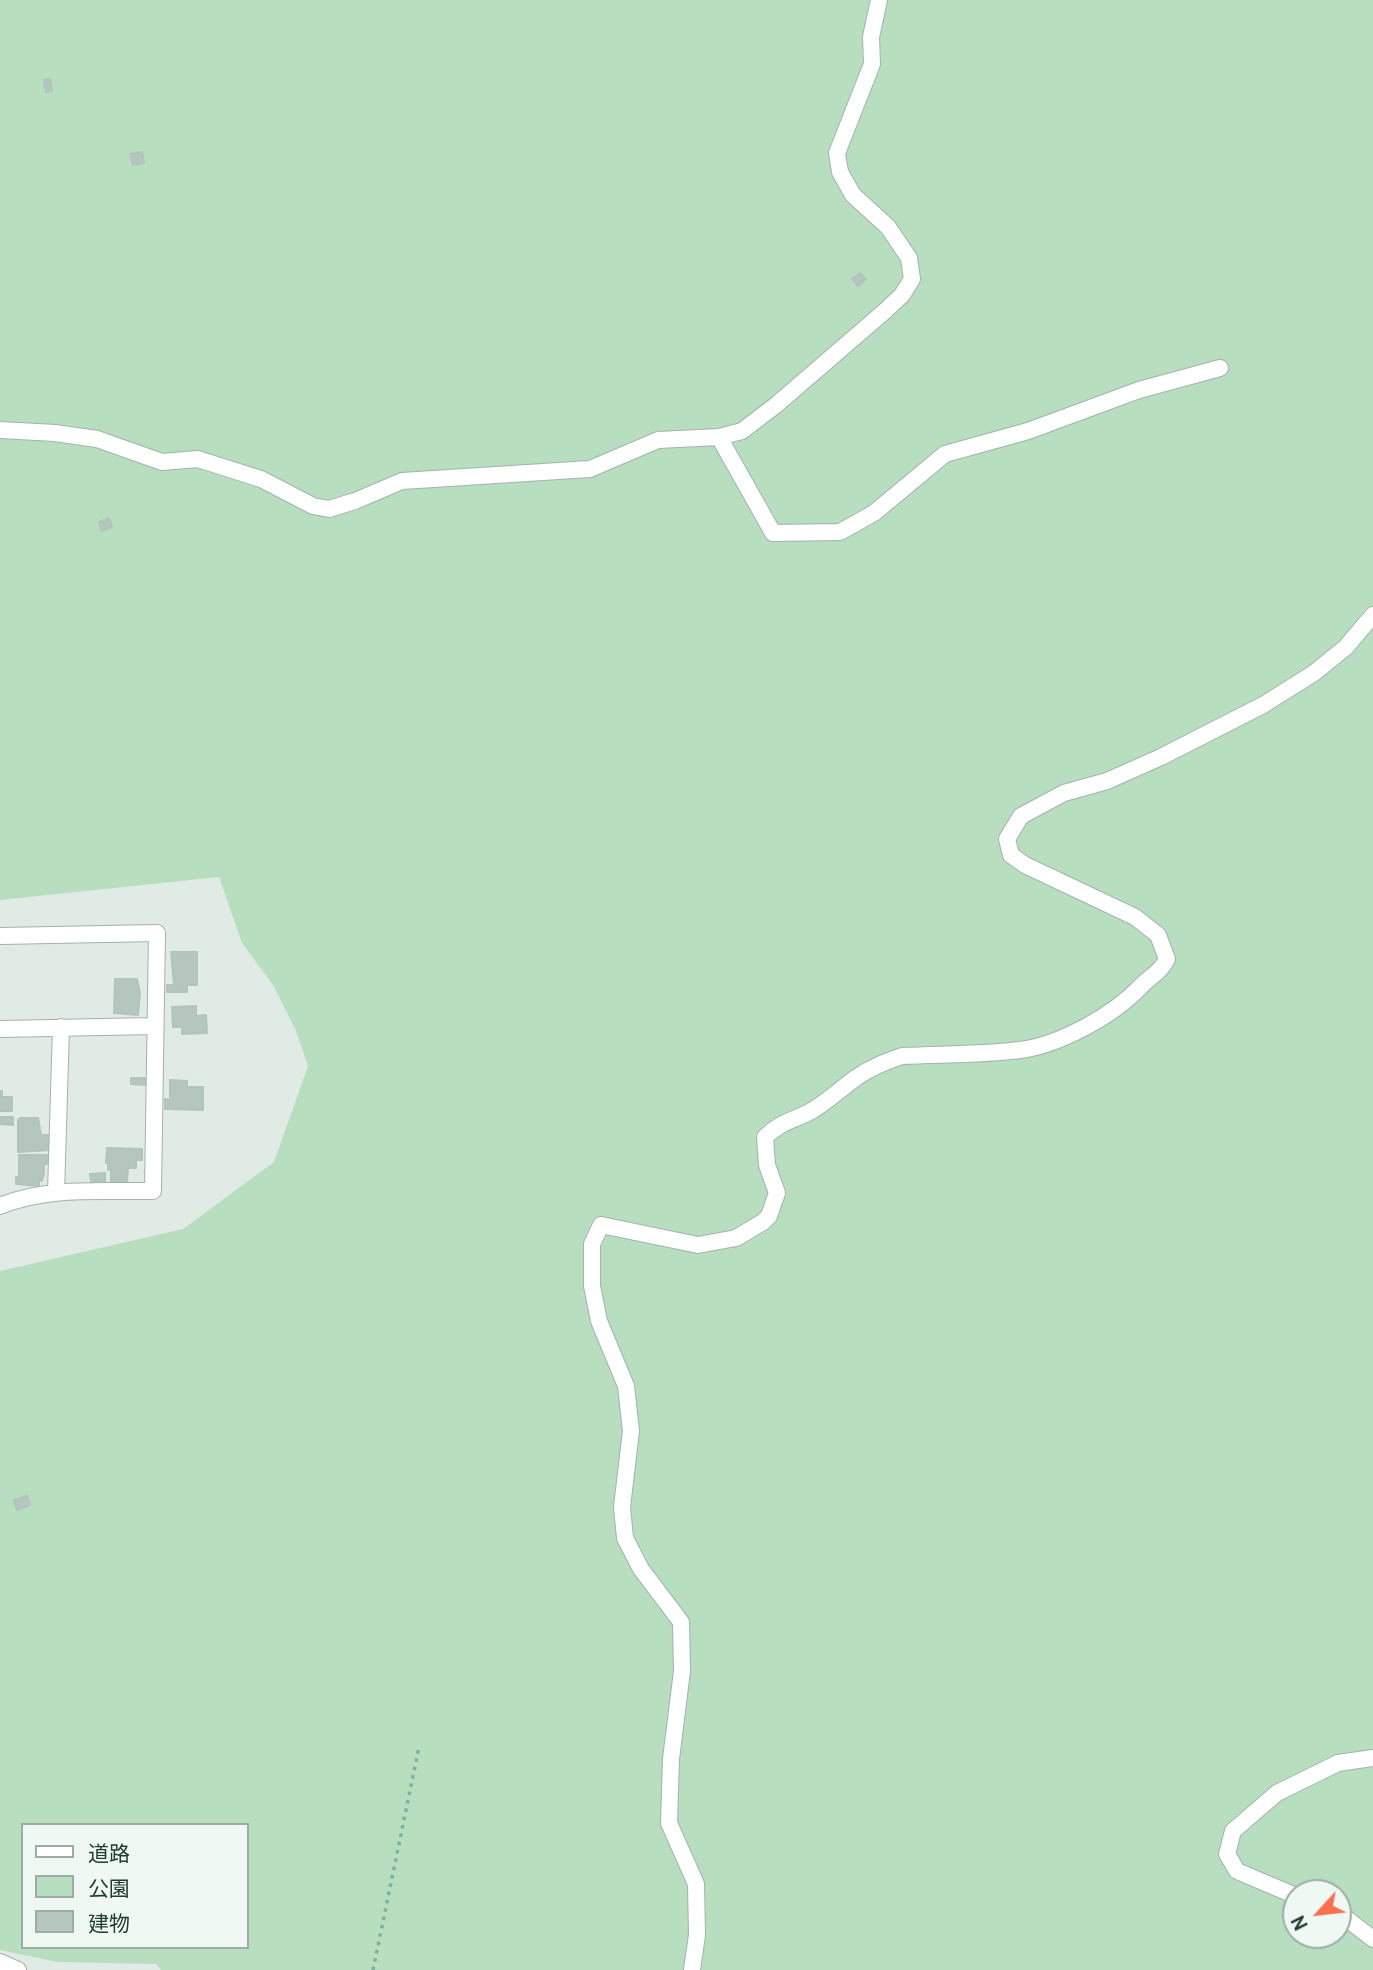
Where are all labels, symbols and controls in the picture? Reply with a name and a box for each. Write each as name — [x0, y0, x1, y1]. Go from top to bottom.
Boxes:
legend — [21, 1823, 248, 1949]
text: 道路 — [88, 1841, 130, 1866]
text: 公園 — [88, 1876, 130, 1901]
north arrow — [1282, 1879, 1352, 1949]
text: 建物 — [88, 1911, 130, 1936]
text: N — [1286, 1912, 1313, 1934]

